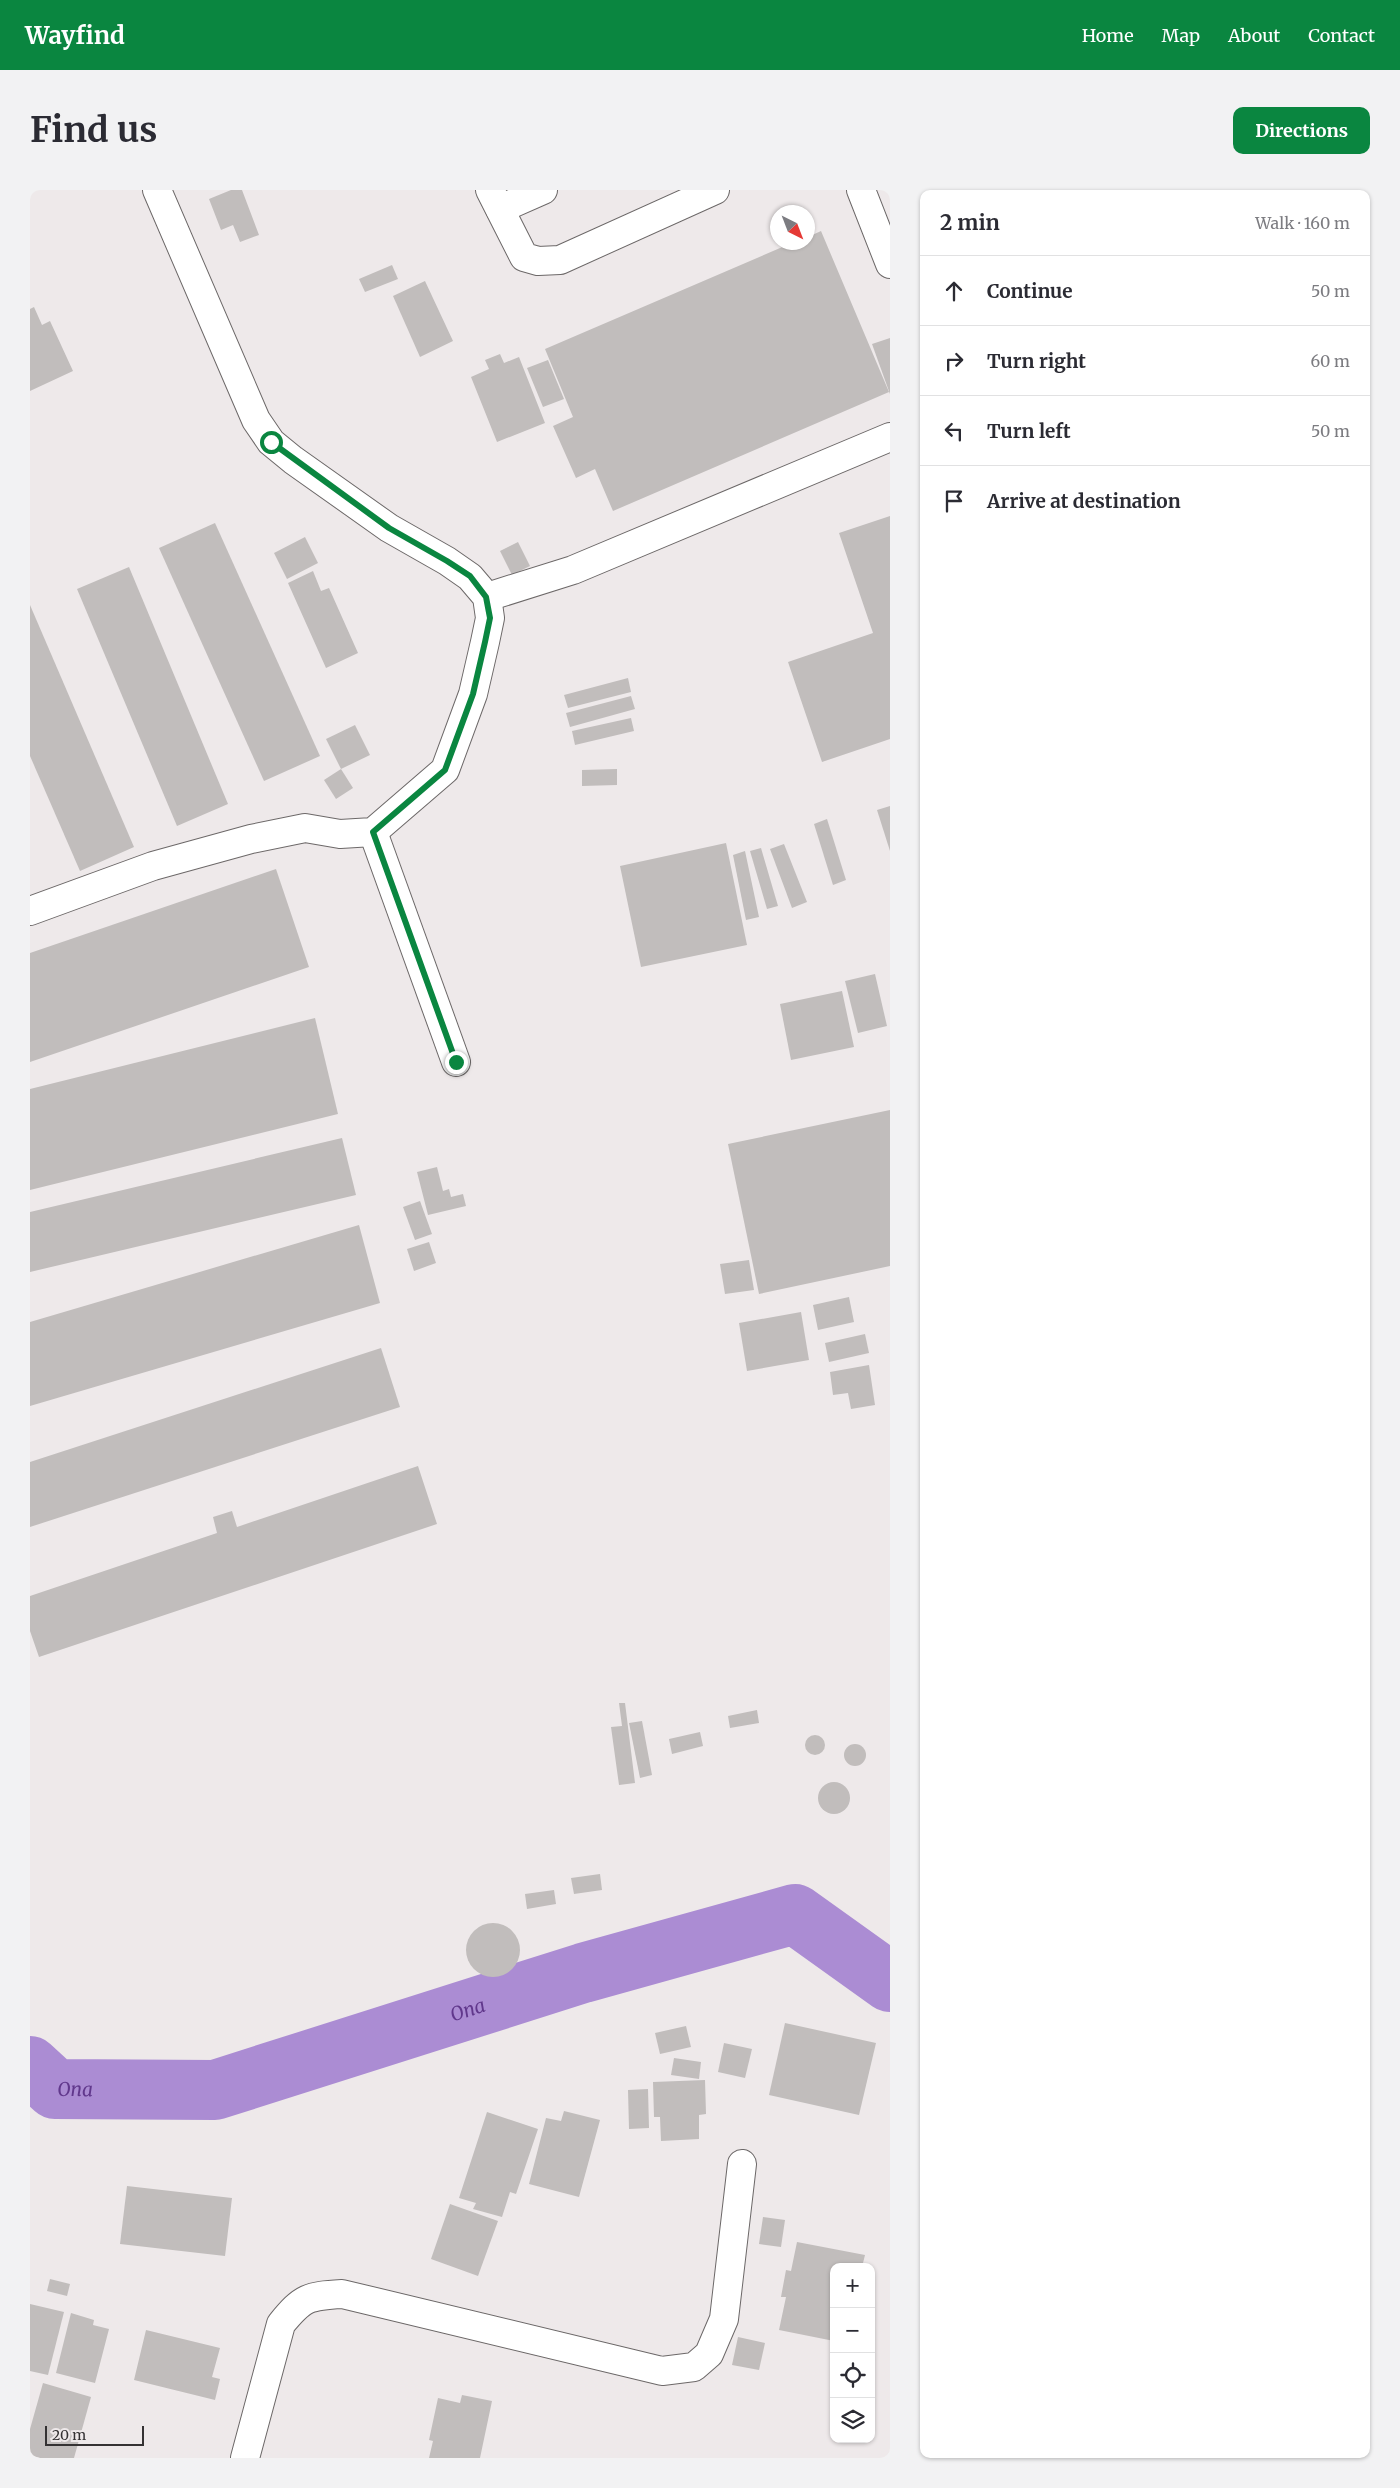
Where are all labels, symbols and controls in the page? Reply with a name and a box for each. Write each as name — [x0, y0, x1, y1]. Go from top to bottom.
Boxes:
text: Wayfind — [25, 20, 125, 51]
text: Home — [1082, 24, 1134, 47]
text: Map — [1162, 24, 1200, 47]
text: About — [1228, 24, 1280, 47]
text: Contact — [1308, 24, 1375, 47]
button: Directions — [1233, 107, 1370, 154]
text: Find us — [30, 108, 157, 152]
north arrow — [770, 205, 815, 250]
text: 2 min — [940, 209, 1000, 236]
text: Walk · 160 m — [1255, 213, 1350, 233]
icon: ahead — [940, 277, 968, 305]
text: Continue — [987, 279, 1073, 303]
text: 50 m — [1311, 281, 1350, 301]
icon: right — [940, 347, 968, 375]
text: Turn right — [987, 349, 1086, 373]
text: 60 m — [1310, 351, 1350, 371]
icon: left — [940, 417, 968, 445]
text: Turn left — [987, 419, 1071, 443]
text: 50 m — [1311, 421, 1350, 441]
route start — [260, 431, 283, 454]
icon: arrive — [940, 487, 968, 515]
text: Arrive at destination — [987, 489, 1181, 513]
route end — [445, 1051, 468, 1074]
water label: Ona — [447, 1993, 488, 2027]
water label: Ona — [57, 2077, 93, 2101]
map controls — [830, 2263, 875, 2443]
button: + — [830, 2263, 875, 2308]
button: − — [830, 2308, 875, 2353]
button: locate — [830, 2353, 875, 2398]
button: layers — [830, 2398, 875, 2443]
scale bar — [45, 2423, 144, 2446]
text: 20 m — [52, 2426, 86, 2444]

